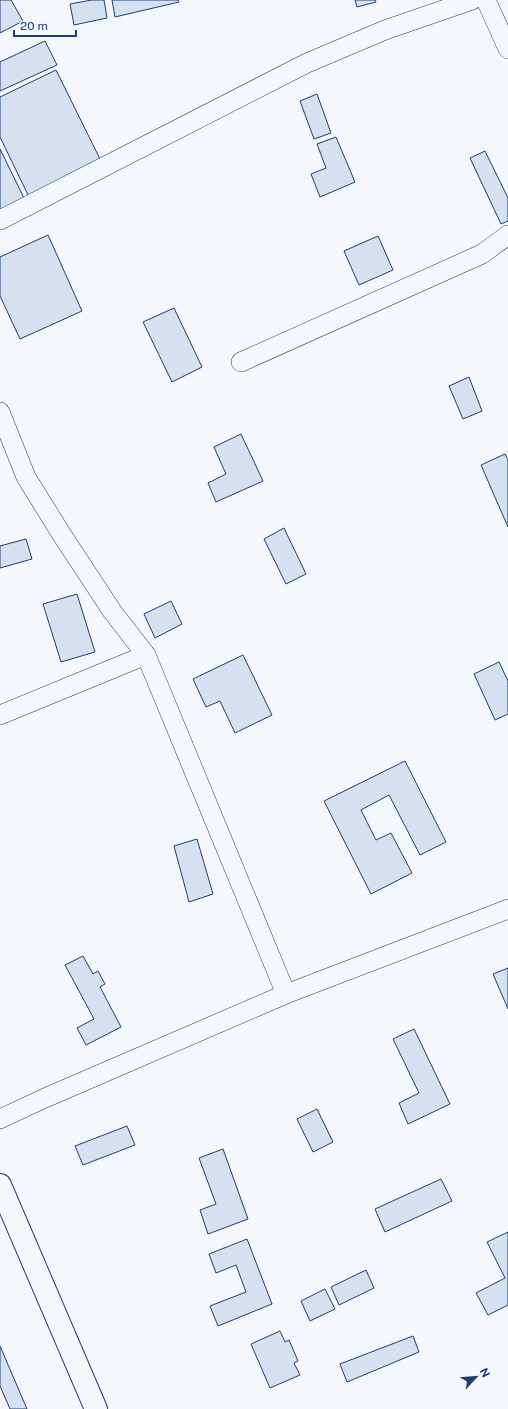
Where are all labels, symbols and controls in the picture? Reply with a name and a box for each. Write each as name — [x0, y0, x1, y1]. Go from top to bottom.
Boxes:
scale bar — [14, 12, 76, 38]
text: 20 m — [20, 19, 48, 33]
north arrow — [456, 1357, 496, 1397]
text: N — [478, 1366, 492, 1379]

